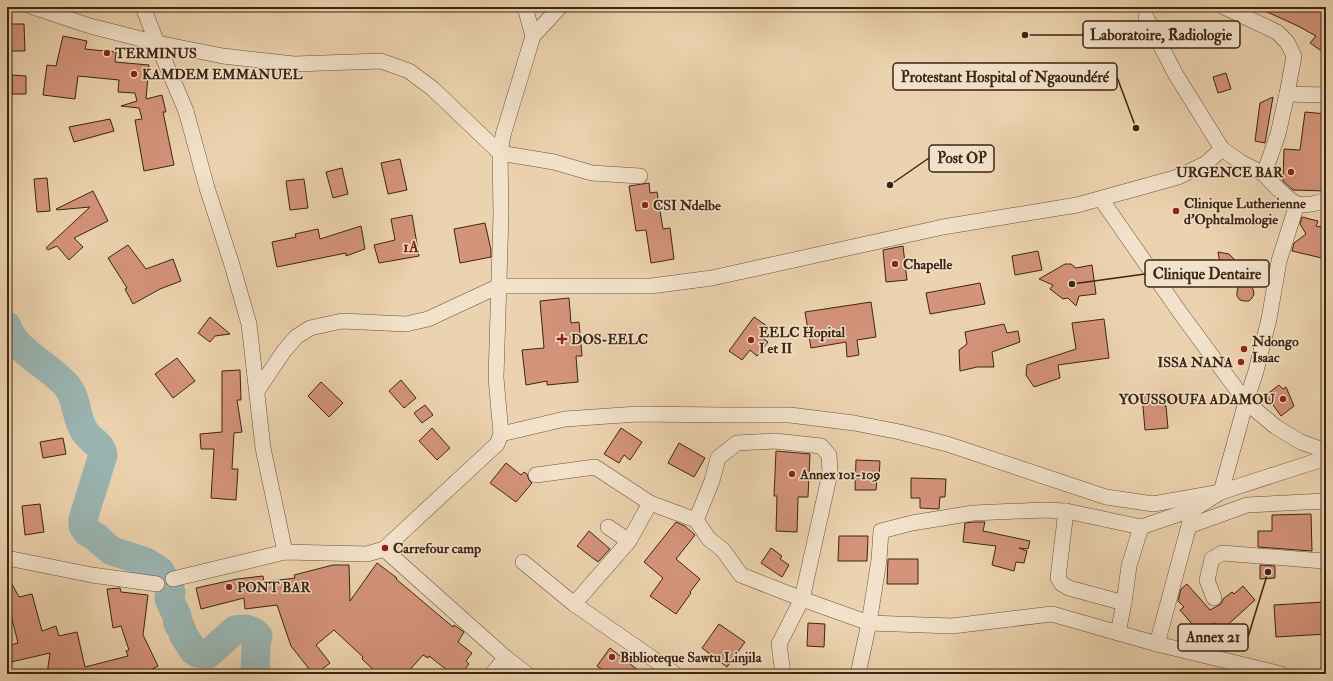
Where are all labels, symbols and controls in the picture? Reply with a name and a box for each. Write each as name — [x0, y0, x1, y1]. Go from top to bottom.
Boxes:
callout: Laboratoire, Radiologie — [1083, 21, 1240, 48]
text: Laboratoire, Radiologie — [1090, 26, 1233, 46]
place label: TERMINUS — [114, 45, 197, 62]
marker: TERMINUS — [102, 48, 112, 58]
callout: Protestant Hospital of Ngaoundéré — [893, 63, 1117, 90]
place label: KAMDEM EMMANUEL — [142, 66, 303, 83]
text: Protestant Hospital of Ngaoundéré — [901, 68, 1110, 88]
marker: KAMDEM EMMANUEL — [129, 69, 139, 79]
callout: Post OP — [929, 145, 994, 172]
text: Post OP — [937, 149, 987, 168]
place label: URGENCE BAR — [1176, 164, 1284, 181]
marker: URGENCE BAR — [1286, 167, 1296, 177]
place label: Clinique Lutherienne d'Ophtalmologie — [1184, 195, 1306, 229]
place label: CSI Ndelbe — [653, 197, 721, 214]
marker: CSI Ndelbe — [640, 200, 650, 210]
marker: Clinique Lutherienne d'Ophtalmologie — [1171, 206, 1181, 216]
district label: 1A — [403, 237, 420, 257]
place label: Chapelle — [903, 256, 952, 274]
marker: Chapelle — [890, 259, 900, 269]
callout: Clinique Dentaire — [1145, 260, 1269, 287]
text: Clinique Dentaire — [1153, 265, 1262, 285]
place label: EELC Hopital I et II — [759, 324, 845, 357]
place label: DOS-EELC — [571, 331, 648, 348]
marker: DOS-EELC — [556, 333, 568, 345]
place label: Ndongo Isaac — [1251, 333, 1299, 366]
marker: EELC Hopital I et II — [746, 335, 756, 345]
marker: Ndongo Isaac — [1239, 344, 1249, 354]
place label: ISSA NANA — [1158, 354, 1233, 371]
marker: ISSA NANA — [1236, 357, 1246, 367]
place label: YOUSSOUFA ADAMOU — [1118, 391, 1275, 408]
marker: YOUSSOUFA ADAMOU — [1278, 394, 1288, 404]
place label: Annex 101-109 — [799, 466, 881, 483]
marker: Annex 101-109 — [787, 469, 797, 479]
place label: Carrefour camp — [393, 540, 481, 558]
marker: Carrefour camp — [380, 543, 390, 553]
place label: PONT BAR — [237, 579, 311, 596]
marker: PONT BAR — [224, 582, 234, 592]
callout: Annex 21 — [1178, 624, 1248, 651]
text: Annex 21 — [1185, 628, 1240, 647]
place label: Biblioteque Sawtu Linjila — [620, 649, 763, 667]
marker: Biblioteque Sawtu Linjila — [607, 652, 617, 662]

